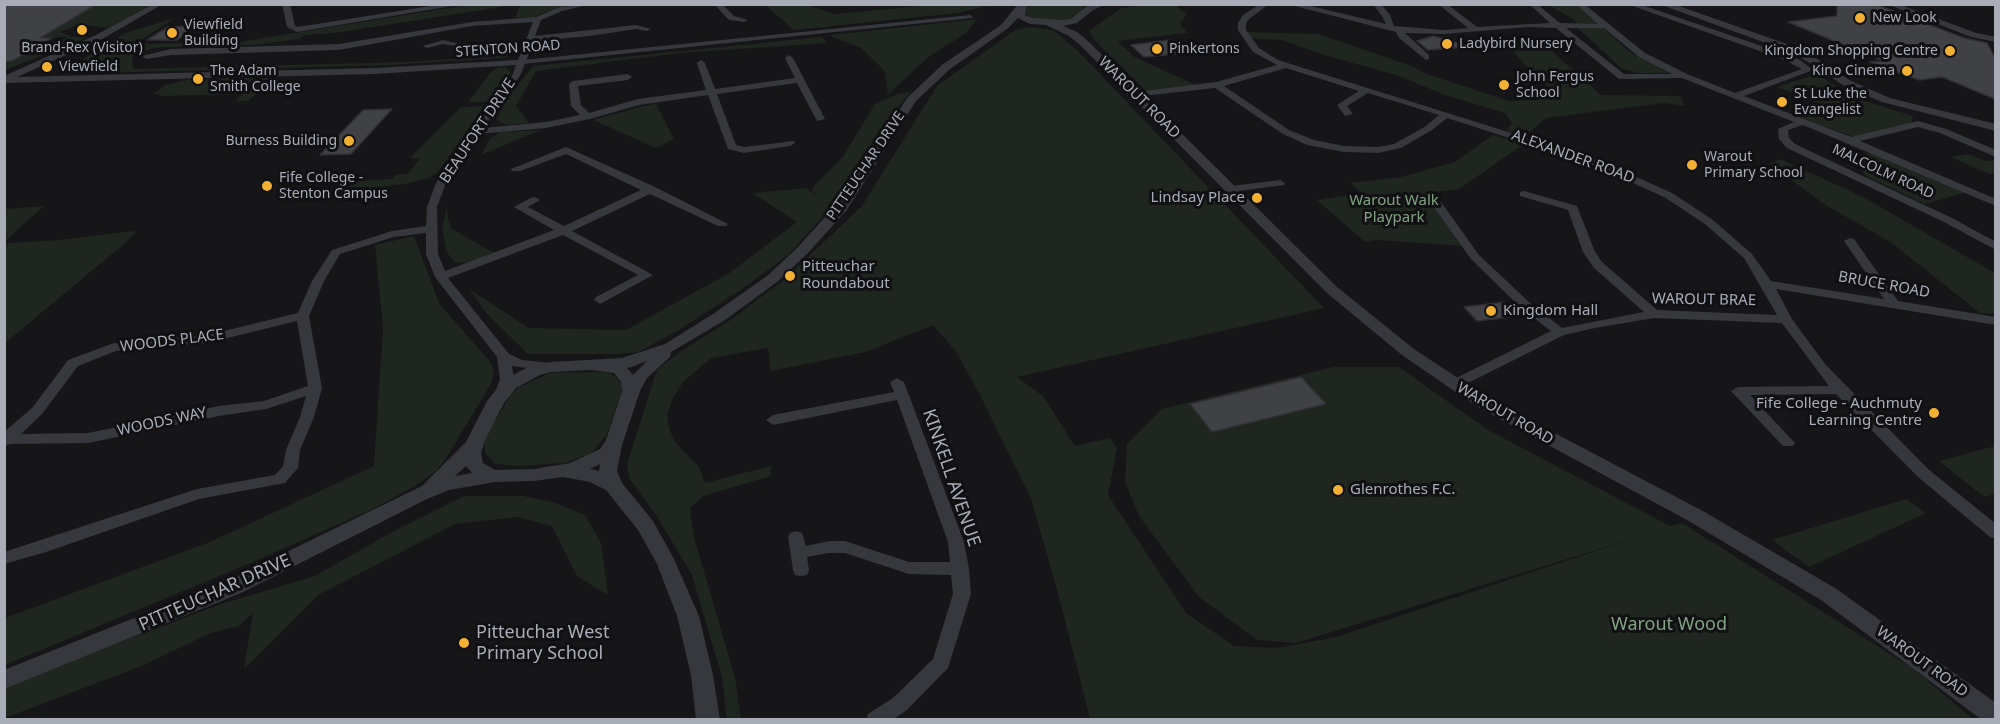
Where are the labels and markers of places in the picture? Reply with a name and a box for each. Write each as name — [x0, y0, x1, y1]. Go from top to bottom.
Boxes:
place label: New Look — [1872, 10, 1937, 26]
marker: New Look — [1853, 11, 1867, 25]
place label: Viewfield Building — [184, 17, 243, 50]
marker: Brand-Rex (Visitor) — [75, 23, 89, 37]
marker: Viewfield Building — [165, 26, 179, 40]
place label: Ladybird Nursery — [1459, 36, 1573, 52]
marker: Ladybird Nursery — [1440, 37, 1454, 51]
place label: Brand-Rex (Visitor) — [21, 40, 143, 56]
place label: Pinkertons — [1169, 41, 1240, 57]
marker: Pinkertons — [1150, 42, 1164, 56]
place label: Kingdom Shopping Centre — [1764, 43, 1938, 59]
marker: Kingdom Shopping Centre — [1943, 44, 1957, 58]
place label: Viewfield — [59, 59, 118, 75]
marker: Viewfield — [40, 60, 54, 74]
place label: The Adam Smith College — [210, 63, 301, 96]
place label: Kino Cinema — [1812, 63, 1895, 79]
marker: Kino Cinema — [1900, 64, 1914, 78]
place label: John Fergus School — [1516, 69, 1594, 102]
marker: The Adam Smith College — [191, 72, 205, 86]
marker: John Fergus School — [1497, 78, 1511, 92]
place label: St Luke the Evangelist — [1794, 86, 1867, 118]
marker: St Luke the Evangelist — [1775, 95, 1789, 109]
place label: Burness Building — [225, 133, 337, 149]
marker: Burness Building — [342, 134, 356, 148]
place label: Warout Primary School — [1704, 149, 1803, 182]
marker: Warout Primary School — [1685, 158, 1699, 172]
place label: Fife College - Stenton Campus — [279, 170, 388, 202]
marker: Fife College - Stenton Campus — [260, 179, 274, 193]
place label: Lindsay Place — [1151, 189, 1245, 207]
marker: Lindsay Place — [1250, 191, 1264, 205]
place label: Pitteuchar Roundabout — [802, 258, 890, 293]
marker: Pitteuchar Roundabout — [783, 269, 797, 283]
place label: Kingdom Hall — [1503, 302, 1598, 320]
marker: Kingdom Hall — [1484, 304, 1498, 318]
place label: Fife College - Auchmuty Learning Centre — [1756, 395, 1922, 430]
marker: Fife College - Auchmuty Learning Centre — [1927, 406, 1941, 420]
place label: Glenrothes F.C. — [1350, 481, 1455, 499]
marker: Glenrothes F.C. — [1331, 483, 1345, 497]
place label: Pitteuchar West Primary School — [476, 622, 609, 664]
marker: Pitteuchar West Primary School — [457, 636, 471, 650]

